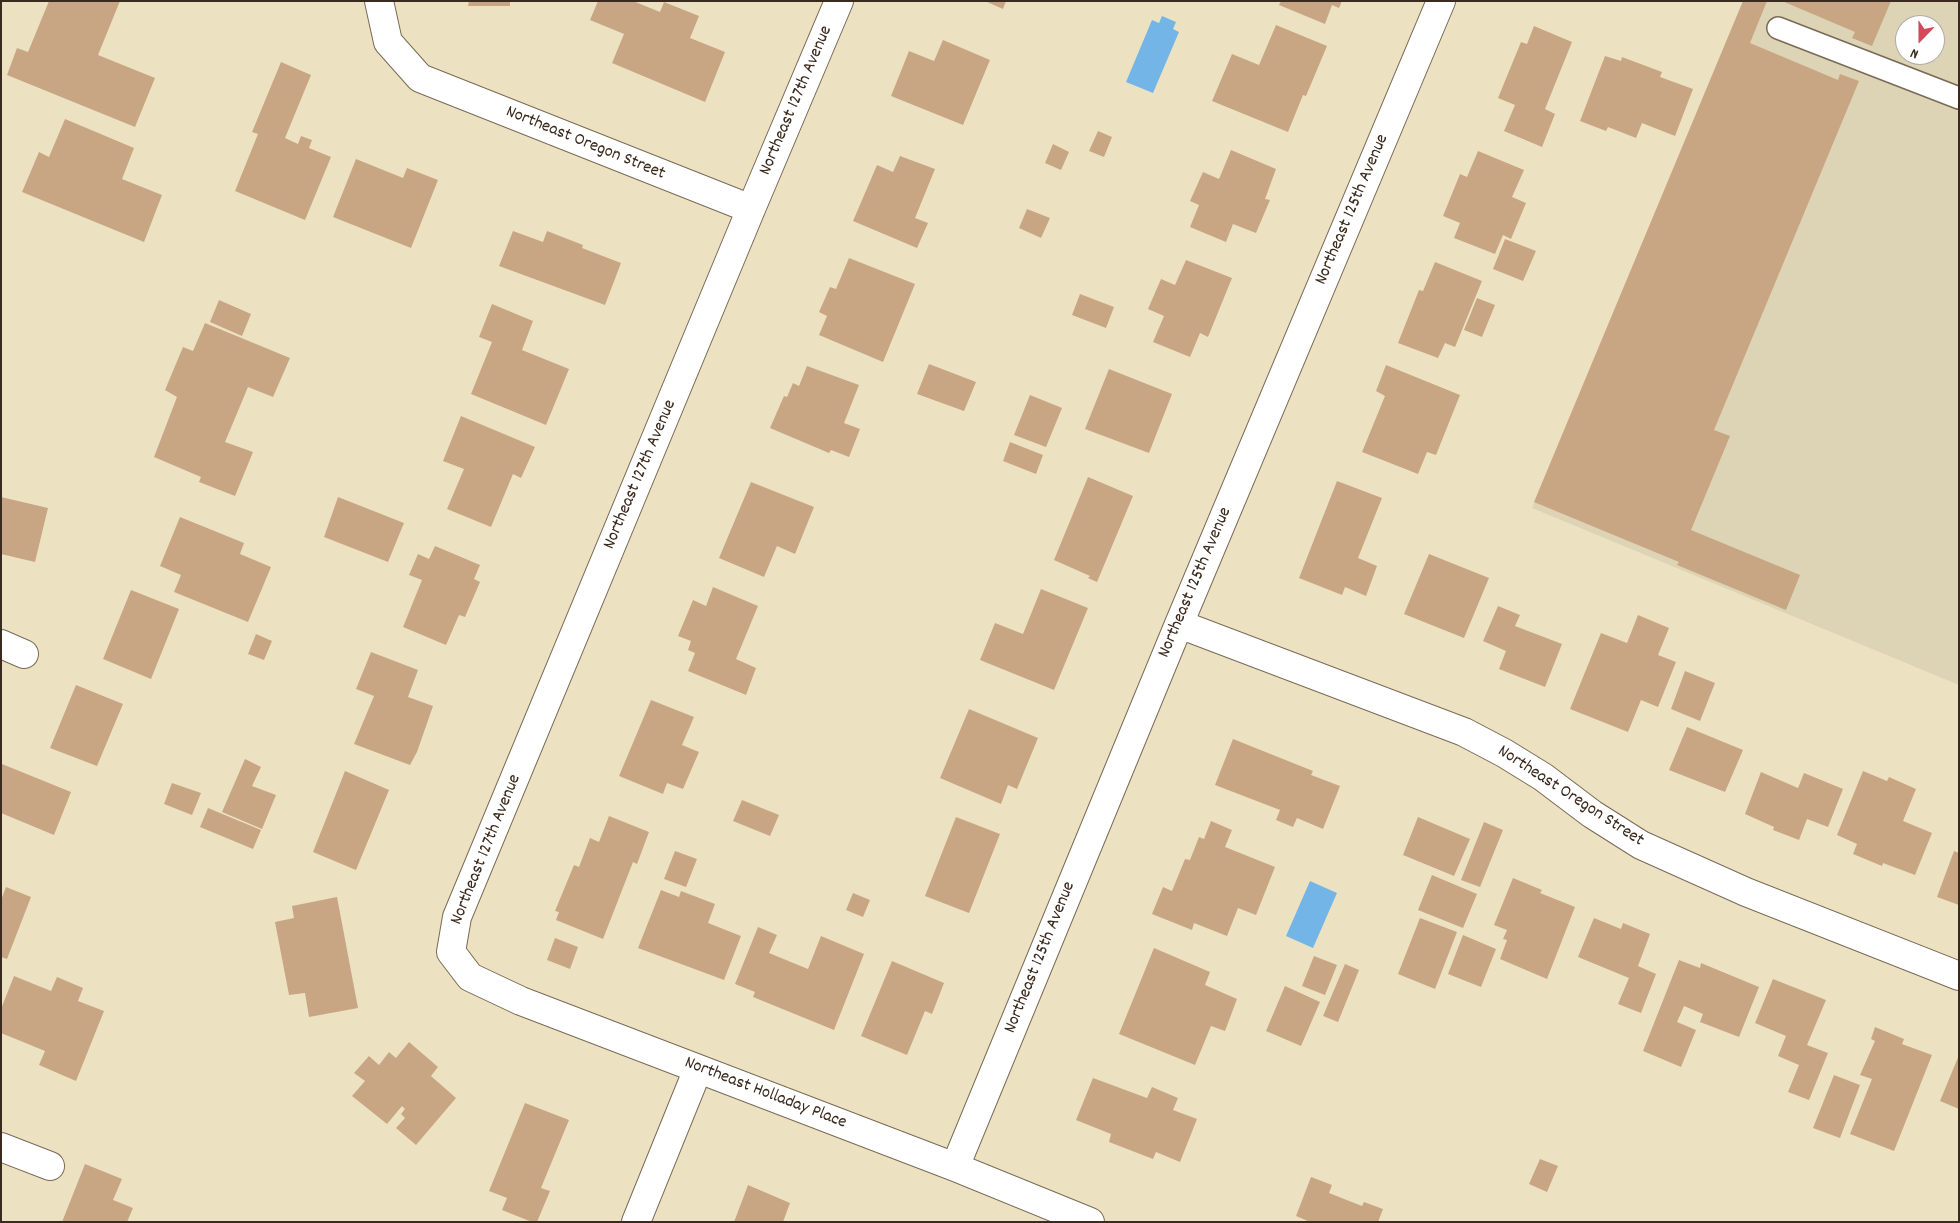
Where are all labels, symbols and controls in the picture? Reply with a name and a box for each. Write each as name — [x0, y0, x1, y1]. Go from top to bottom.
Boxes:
north arrow — [1895, 15, 1945, 65]
street label: Northeast 127th Avenue — [756, 23, 838, 179]
text: N — [1908, 42, 1922, 64]
street label: Northeast Oregon Street — [502, 102, 668, 186]
street label: Northeast 125th Avenue — [1311, 131, 1395, 289]
street label: Northeast 127th Avenue — [600, 397, 682, 553]
street label: Northeast 125th Avenue — [1154, 504, 1238, 662]
street label: Northeast Oregon Street — [1493, 742, 1647, 852]
street label: Northeast 127th Avenue — [447, 772, 527, 928]
street label: Northeast 125th Avenue — [1001, 879, 1081, 1037]
street label: Northeast Holladay Place — [681, 1053, 849, 1135]

